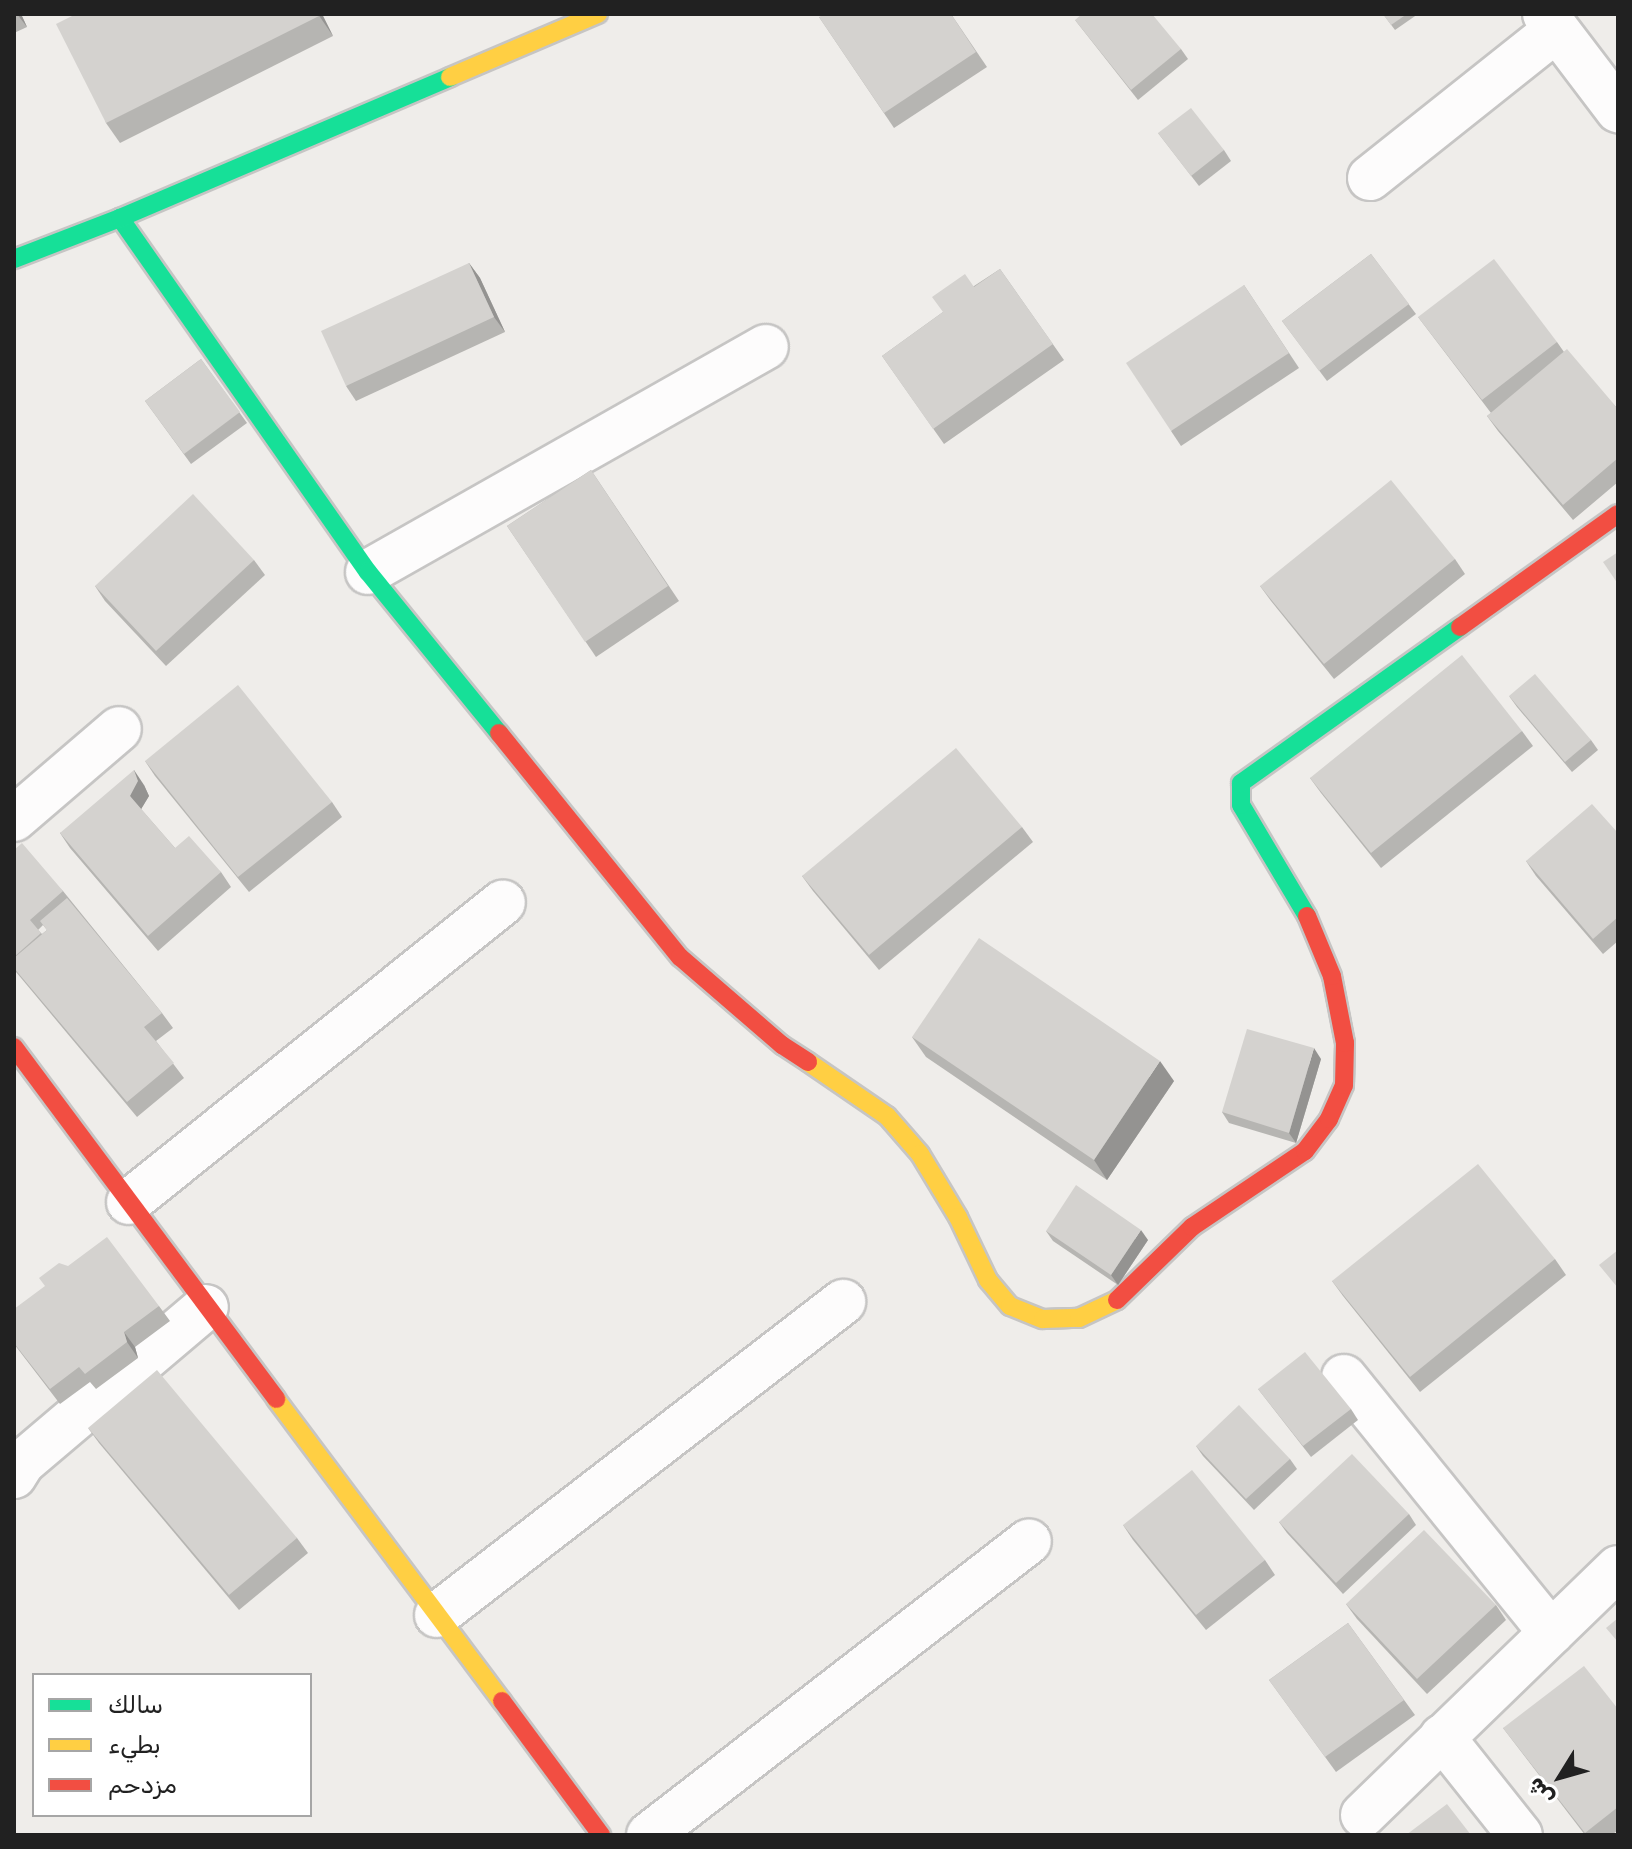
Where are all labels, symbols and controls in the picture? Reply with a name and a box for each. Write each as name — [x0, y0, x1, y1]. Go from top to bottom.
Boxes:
legend — [32, 1673, 312, 1817]
text: سالك — [108, 1691, 163, 1719]
text: بطيء — [108, 1731, 161, 1759]
north arrow — [1520, 1737, 1600, 1817]
text: مزدحم — [108, 1771, 177, 1799]
text: ش — [1521, 1772, 1560, 1811]

